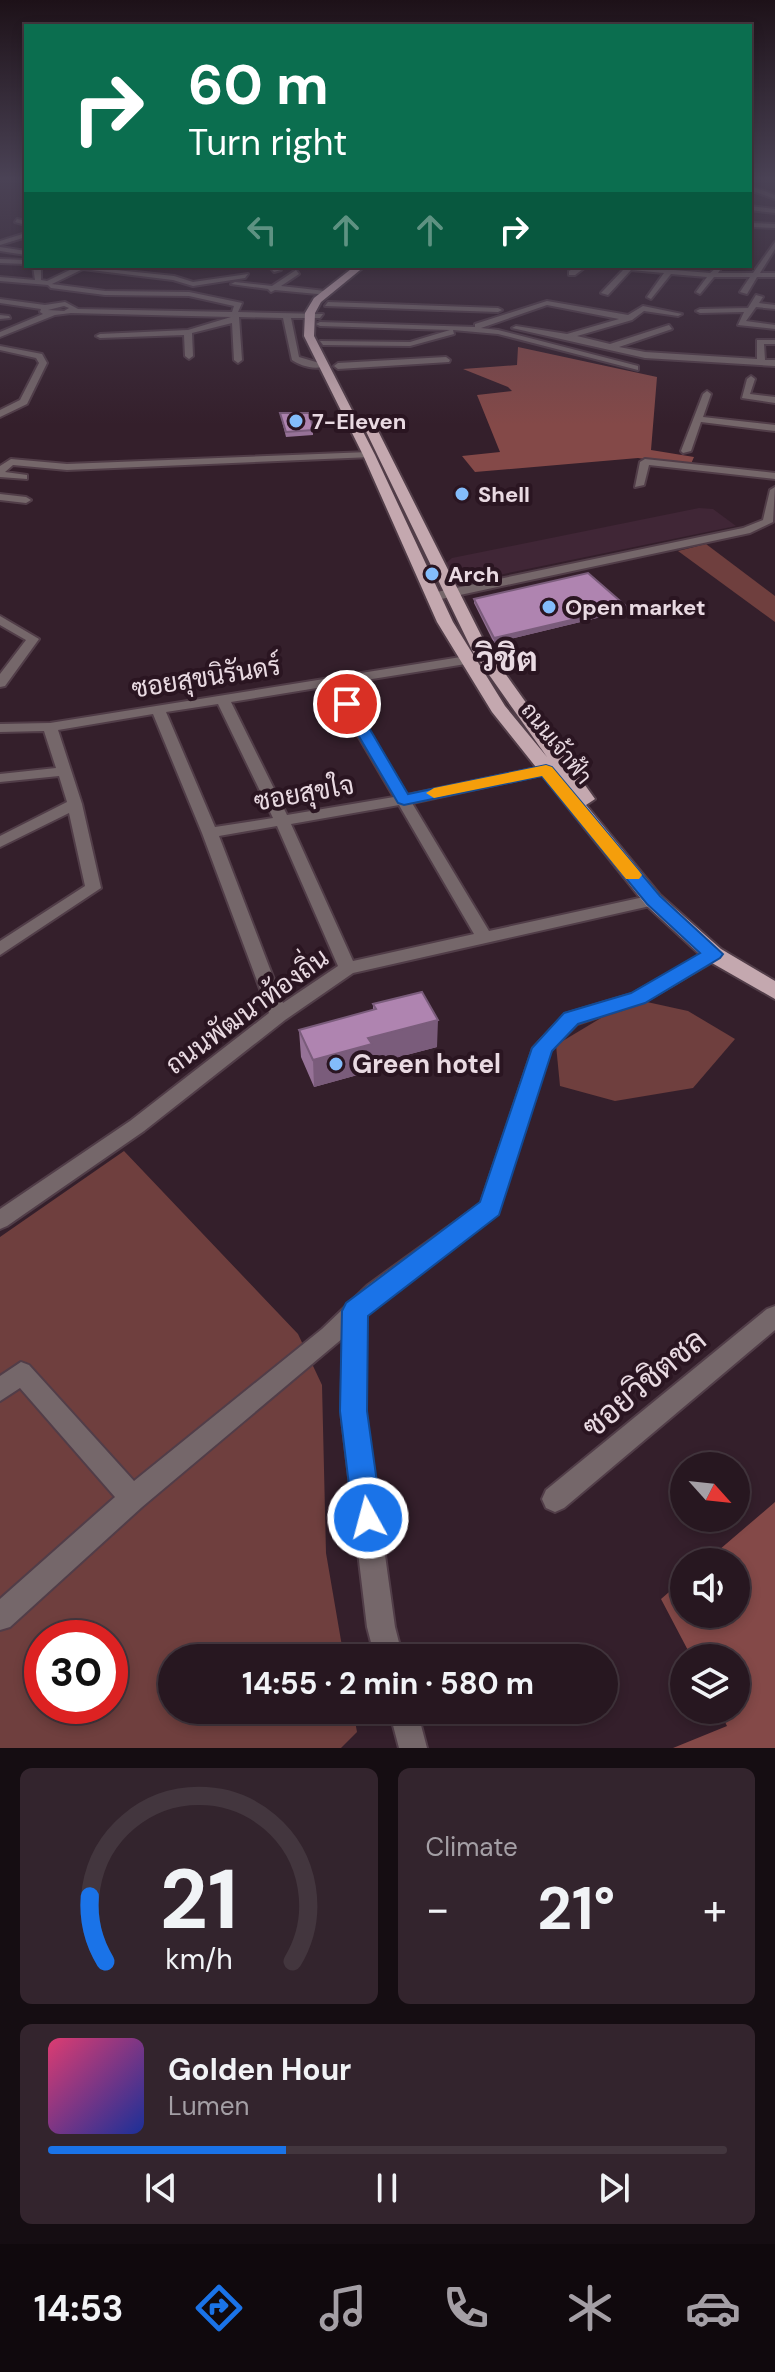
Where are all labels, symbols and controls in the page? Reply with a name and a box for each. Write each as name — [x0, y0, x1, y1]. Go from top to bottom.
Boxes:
text: 60 m — [188, 48, 329, 121]
icon: right — [56, 56, 160, 160]
text: Turn right — [188, 119, 347, 166]
icon: left — [240, 208, 284, 252]
icon: ahead — [324, 208, 368, 252]
icon: ahead — [408, 208, 452, 252]
icon: right — [492, 208, 536, 252]
place label: 7-Eleven — [312, 407, 406, 436]
marker: 7-Eleven — [287, 412, 305, 430]
place label: Shell — [478, 480, 530, 509]
marker: Shell — [453, 485, 471, 503]
place label: Arch — [448, 560, 499, 589]
marker: Arch — [423, 565, 441, 583]
place label: Open market — [565, 593, 706, 622]
marker: Open market — [540, 598, 558, 616]
district label: วิชิต — [475, 637, 538, 682]
street label: ซอยสุขนิรันดร์ — [129, 648, 283, 707]
pin — [313, 670, 381, 738]
icon: arrive — [325, 682, 369, 726]
street label: ถนนเจ้าฟ้า — [515, 696, 598, 790]
street label: ซอยสุขใจ — [251, 767, 357, 819]
street label: ถนนพัฒนาท้องถิ่น — [156, 937, 335, 1082]
place label: Green hotel — [352, 1047, 501, 1081]
marker: Green hotel — [327, 1055, 345, 1073]
street label: ซอยวิชิตชล — [573, 1319, 715, 1447]
north arrow — [670, 1452, 750, 1532]
map controls — [670, 1452, 750, 1724]
position arrow — [326, 1476, 410, 1560]
button: sound — [670, 1548, 750, 1628]
speed limit sign: 30 — [24, 1620, 128, 1724]
button: layers — [670, 1644, 750, 1724]
text: 14:55 · 2 min · 580 m — [242, 1664, 534, 1703]
text: Climate — [426, 1830, 518, 1864]
text: 21 — [160, 1845, 238, 1954]
text: 21° — [537, 1869, 615, 1948]
text: − — [426, 1880, 450, 1938]
text: + — [703, 1880, 727, 1938]
text: km/h — [165, 1941, 233, 1978]
text: Golden Hour — [168, 2050, 351, 2089]
text: Lumen — [168, 2089, 249, 2123]
icon: previous — [139, 2166, 183, 2210]
icon: pause — [365, 2166, 409, 2210]
icon: next — [592, 2166, 636, 2210]
icon: directions — [191, 2280, 247, 2336]
icon: music — [315, 2280, 371, 2336]
icon: phone — [438, 2280, 494, 2336]
icon: climate — [562, 2280, 618, 2336]
icon: car — [685, 2280, 741, 2336]
text: 14:53 — [34, 2285, 124, 2332]

